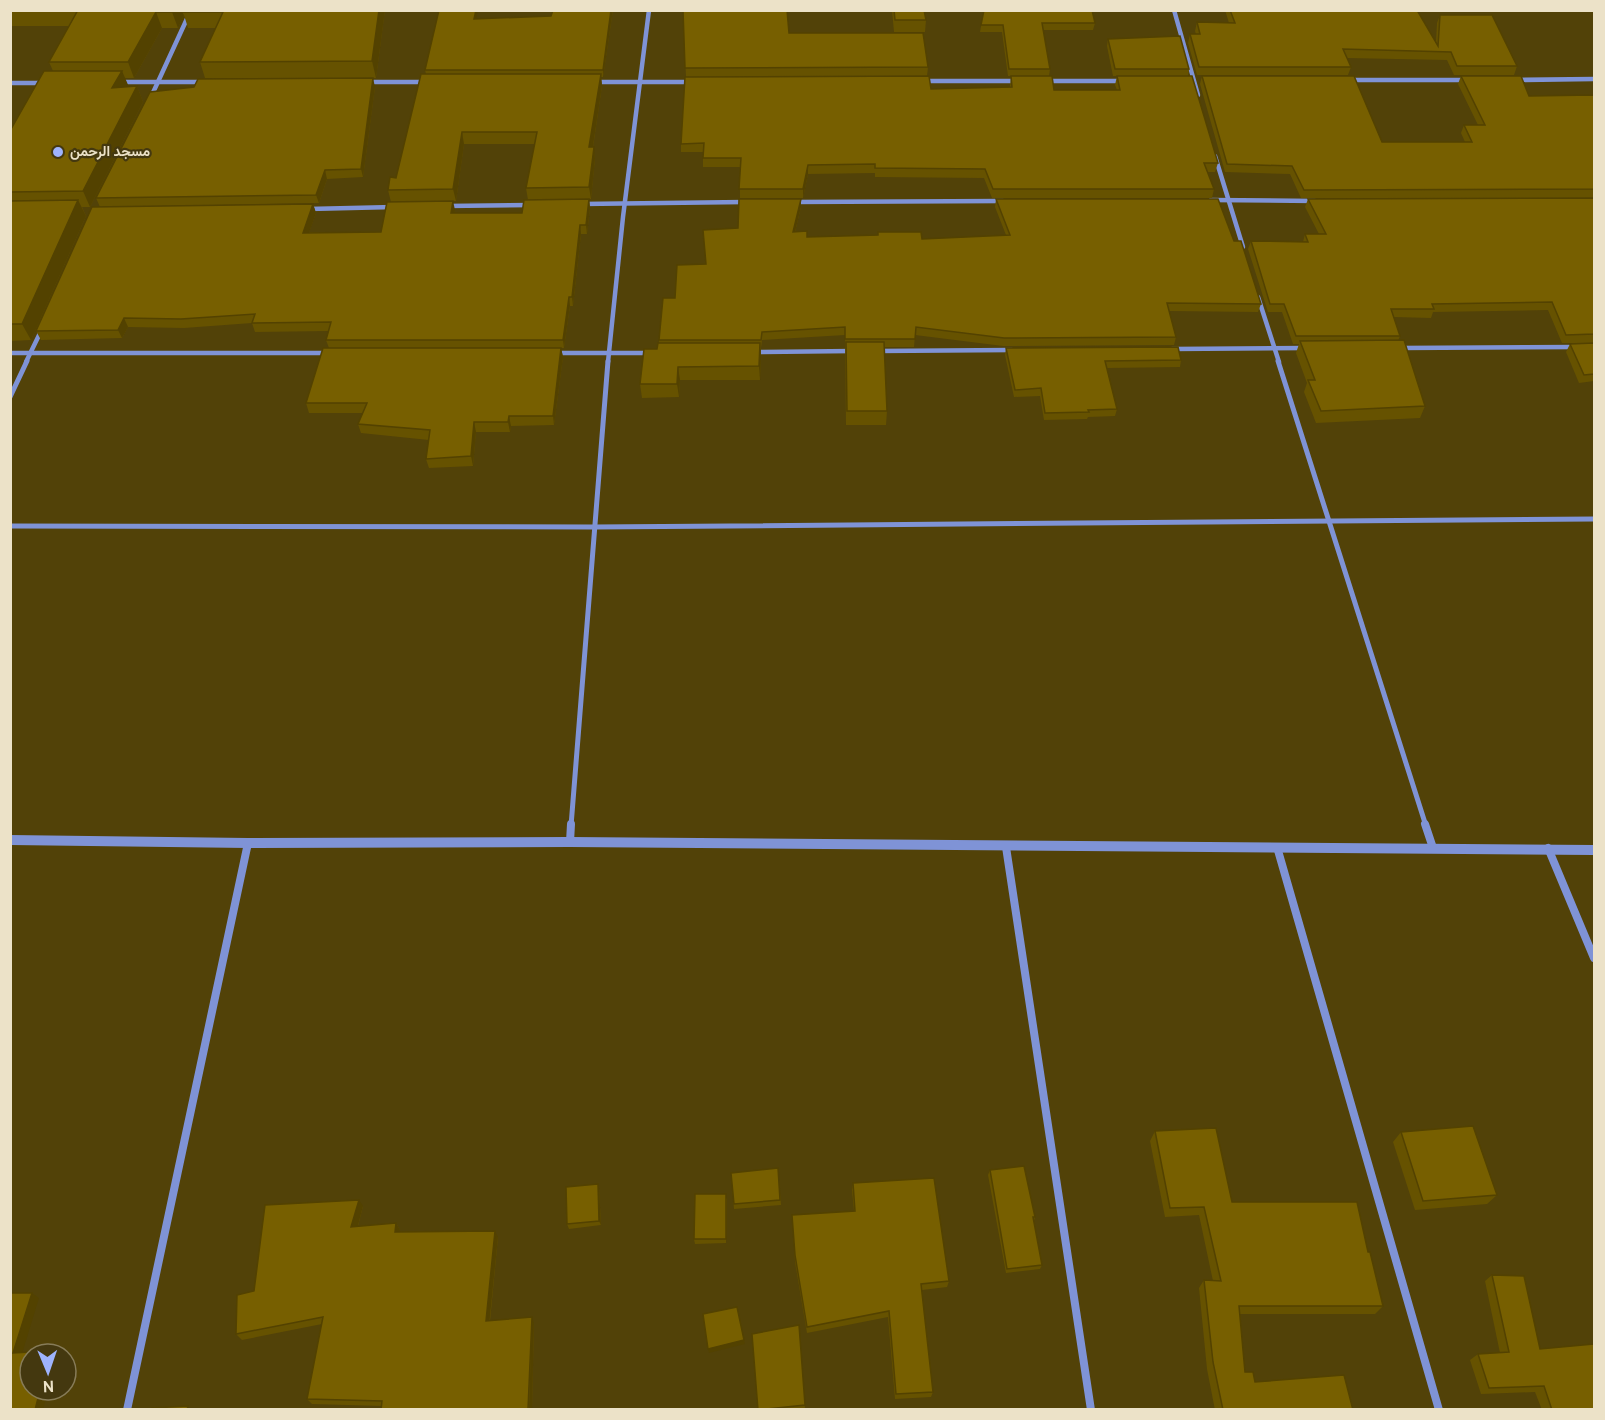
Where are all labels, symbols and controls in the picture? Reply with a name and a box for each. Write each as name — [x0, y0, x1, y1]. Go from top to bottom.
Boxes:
place label: مسجد الرحمن — [70, 144, 151, 161]
marker: مسجد الرحمن — [51, 145, 65, 159]
north arrow — [18, 1342, 78, 1402]
text: N — [42, 1375, 55, 1395]

